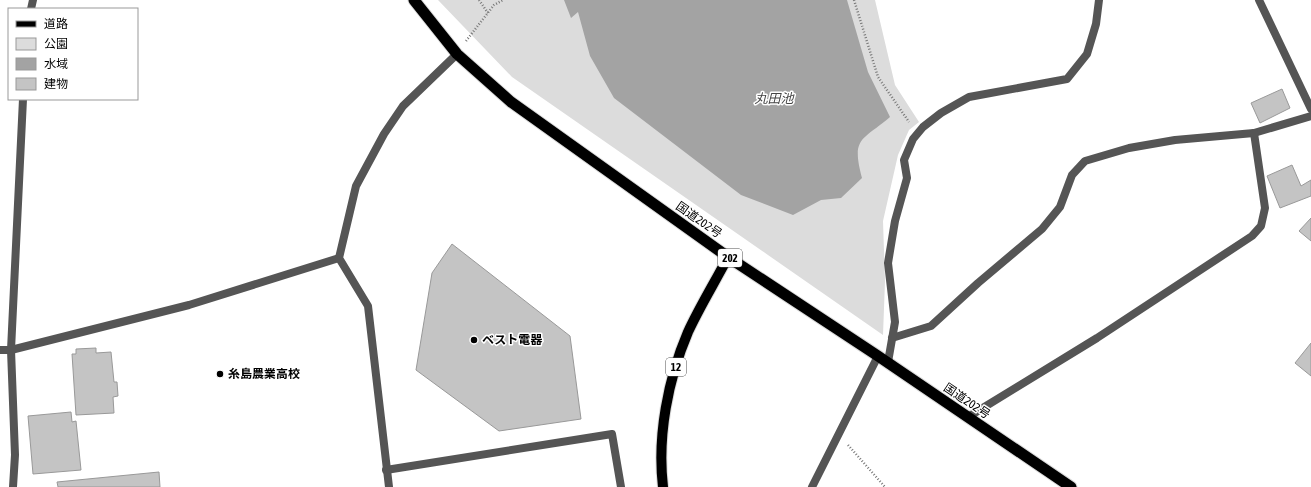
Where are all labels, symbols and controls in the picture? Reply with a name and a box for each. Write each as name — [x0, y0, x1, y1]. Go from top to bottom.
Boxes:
legend — [8, 8, 138, 100]
text: 道路 — [44, 17, 68, 31]
text: 公園 — [44, 37, 68, 51]
text: 水域 — [44, 57, 68, 71]
text: 建物 — [44, 77, 68, 91]
water label: 丸田池 — [754, 91, 795, 106]
street label: 国道202号 — [673, 199, 725, 241]
road number: 202 — [718, 249, 742, 267]
place label: ベスト電器 — [482, 333, 543, 347]
marker: ベスト電器 — [469, 335, 479, 345]
road number: 12 — [666, 358, 686, 376]
place label: 糸島農業高校 — [228, 367, 300, 381]
marker: 糸島農業高校 — [215, 369, 225, 379]
street label: 国道202号 — [941, 380, 993, 422]

